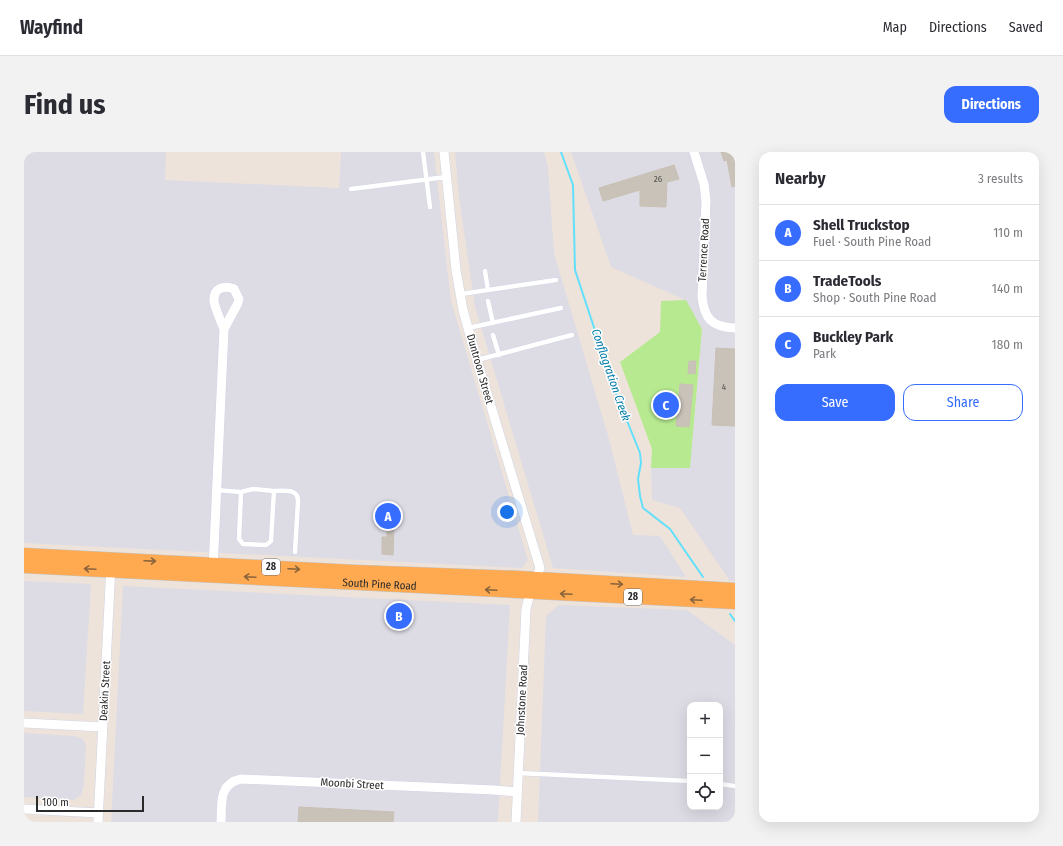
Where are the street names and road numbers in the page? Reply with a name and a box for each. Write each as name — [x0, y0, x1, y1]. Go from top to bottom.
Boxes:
street label: Terrence Road — [696, 218, 712, 282]
street label: Duntroon Street — [464, 333, 496, 406]
road number: 28 — [262, 559, 280, 575]
street label: South Pine Road — [342, 576, 417, 592]
road number: 28 — [624, 589, 642, 605]
street label: Deakin Street — [97, 660, 113, 722]
street label: Johnstone Road — [514, 664, 530, 736]
street label: Moonbi Street — [320, 776, 384, 792]

